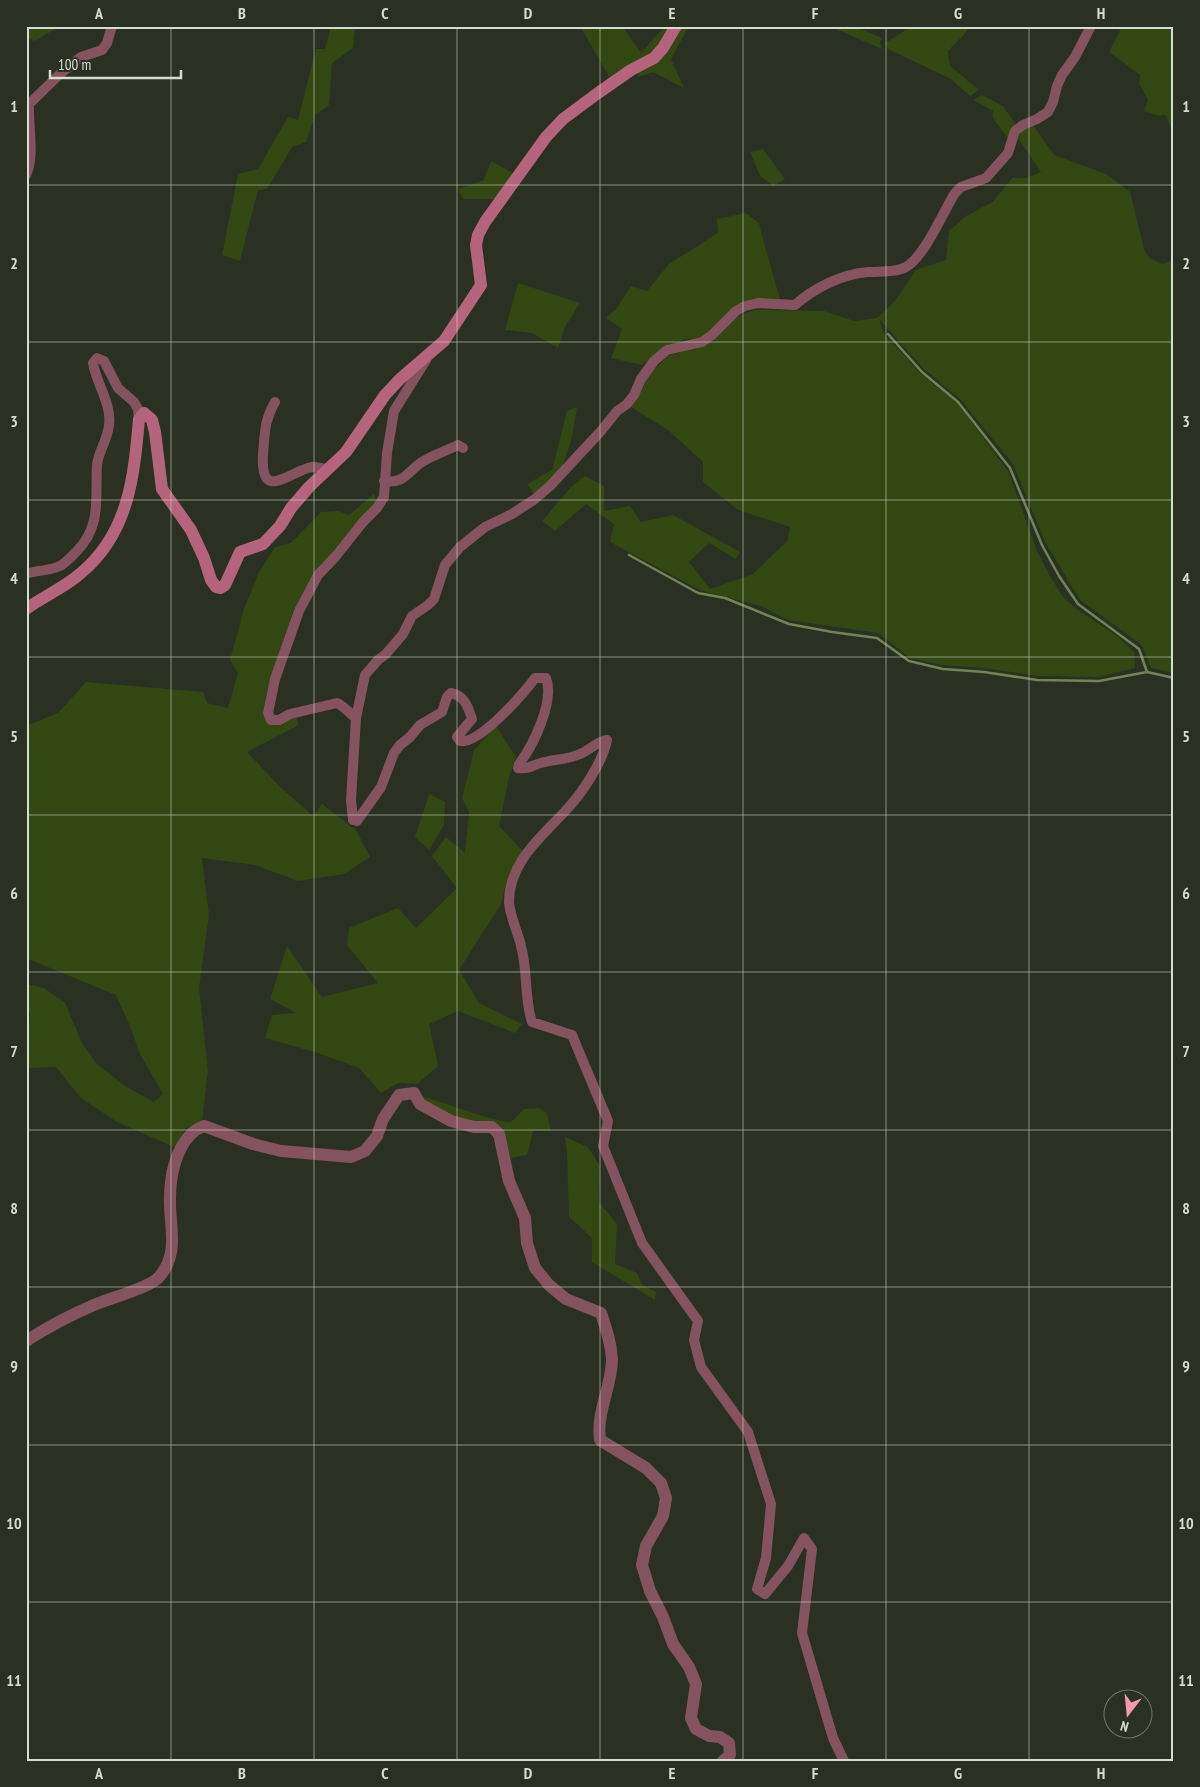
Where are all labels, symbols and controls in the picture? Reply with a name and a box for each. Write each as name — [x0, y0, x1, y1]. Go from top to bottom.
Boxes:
text: A — [94, 3, 104, 23]
text: B — [238, 3, 246, 23]
text: C — [381, 3, 389, 23]
text: D — [524, 3, 533, 23]
text: E — [669, 3, 676, 23]
text: F — [812, 3, 819, 23]
text: G — [954, 3, 962, 23]
text: H — [1097, 3, 1105, 23]
scale bar — [50, 48, 181, 80]
text: 100 m — [58, 55, 91, 74]
text: 1 — [10, 96, 18, 116]
text: 1 — [1182, 96, 1190, 116]
text: 2 — [10, 253, 18, 273]
text: 2 — [1182, 253, 1190, 273]
text: 3 — [10, 411, 18, 431]
text: 3 — [1182, 411, 1190, 431]
text: 4 — [10, 568, 18, 588]
text: 4 — [1182, 568, 1190, 588]
text: 5 — [10, 726, 18, 746]
text: 5 — [1182, 726, 1190, 746]
text: 6 — [10, 883, 18, 903]
text: 6 — [1182, 883, 1190, 903]
text: 7 — [10, 1041, 18, 1061]
text: 7 — [1182, 1041, 1190, 1061]
text: 8 — [10, 1198, 18, 1218]
text: 8 — [1182, 1198, 1190, 1218]
text: 9 — [10, 1356, 18, 1376]
text: 9 — [1182, 1356, 1190, 1376]
text: 10 — [6, 1513, 22, 1533]
text: 10 — [1178, 1513, 1194, 1533]
text: 11 — [6, 1670, 22, 1690]
text: 11 — [1178, 1670, 1194, 1690]
north arrow — [1102, 1690, 1152, 1740]
text: N — [1118, 1717, 1131, 1736]
text: A — [94, 1763, 104, 1783]
text: B — [238, 1763, 246, 1783]
text: C — [381, 1763, 389, 1783]
text: D — [524, 1763, 533, 1783]
text: E — [669, 1763, 676, 1783]
text: F — [812, 1763, 819, 1783]
text: G — [954, 1763, 962, 1783]
text: H — [1097, 1763, 1105, 1783]

